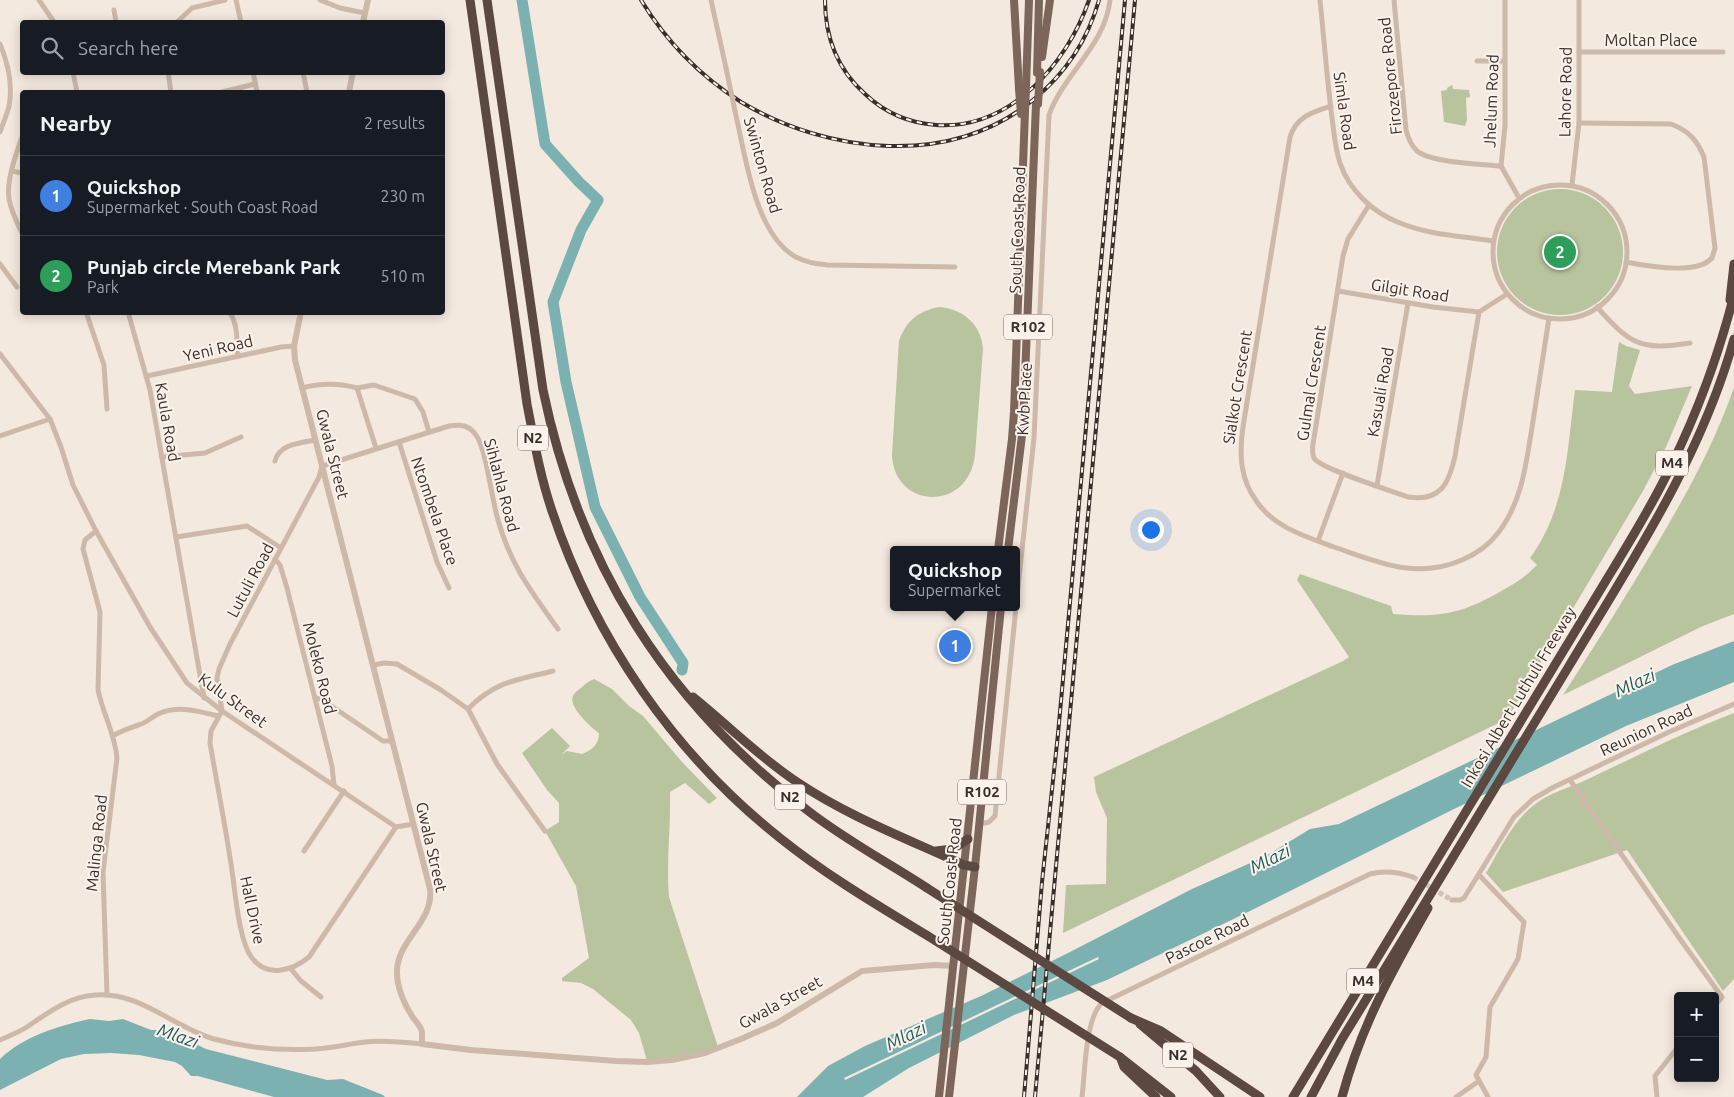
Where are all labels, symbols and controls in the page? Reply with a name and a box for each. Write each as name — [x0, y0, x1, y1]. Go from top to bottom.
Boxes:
street label: Firozepore Road — [1375, 16, 1405, 136]
search box — [20, 20, 445, 75]
street label: Moltan Place — [1605, 31, 1697, 49]
icon: search — [38, 34, 66, 62]
text: Search here — [78, 37, 178, 59]
street label: Lahore Road — [1555, 47, 1575, 137]
street label: Jhelum Road — [1480, 54, 1502, 148]
street label: Simla Road — [1331, 71, 1359, 151]
text: Nearby — [40, 111, 111, 135]
text: 2 results — [364, 114, 425, 132]
street label: Swinton Road — [741, 115, 785, 215]
street label: South Coast Road — [1006, 166, 1028, 294]
text: Quickshop — [87, 176, 181, 198]
text: 1 — [51, 187, 61, 205]
text: 230 m — [380, 187, 425, 205]
text: Supermarket · South Coast Road — [87, 198, 318, 216]
pin: 2 — [1544, 233, 1576, 271]
text: Punjab circle Merebank Park — [87, 256, 340, 278]
text: 2 — [51, 267, 61, 285]
text: 510 m — [380, 267, 425, 285]
street label: Gilgit Road — [1370, 275, 1450, 305]
text: Park — [87, 278, 119, 296]
road number: R102 — [1004, 314, 1052, 340]
street label: Gulmal Crescent — [1293, 323, 1329, 442]
street label: Sialkot Crescent — [1219, 328, 1255, 445]
street label: Yeni Road — [181, 331, 255, 365]
street label: Kasuali Road — [1363, 346, 1397, 438]
street label: Kwb Place — [1013, 362, 1035, 436]
street label: Kaula Road — [152, 381, 184, 463]
street label: Gwala Street — [313, 407, 353, 502]
road number: N2 — [518, 426, 548, 450]
street label: Sihlahla Road — [481, 436, 523, 534]
road number: M4 — [1656, 450, 1688, 476]
street label: Ntombela Place — [408, 454, 462, 568]
your location — [1138, 517, 1164, 543]
street label: Lutuli Road — [223, 540, 277, 620]
popup — [890, 546, 1020, 611]
text: Quickshop — [908, 559, 1002, 581]
text: Supermarket — [908, 581, 1001, 599]
street label: Inkosi Albert Luthuli Freeway — [1457, 603, 1579, 791]
street label: Moleko Road — [300, 620, 340, 716]
pin: 1 — [939, 627, 971, 665]
water label: Mlazi — [1611, 664, 1658, 700]
street label: Kulu Street — [195, 669, 271, 731]
street label: Reunion Road — [1597, 701, 1695, 759]
road number: R102 — [958, 780, 1006, 804]
road number: N2 — [775, 784, 805, 810]
street label: Malinga Road — [82, 794, 110, 892]
street label: Gwala Street — [413, 800, 451, 895]
street label: South Coast Road — [933, 817, 965, 945]
water label: Mlazi — [1246, 840, 1293, 876]
street label: Hall Drive — [237, 874, 269, 946]
street label: Pascoe Road — [1162, 911, 1252, 967]
road number: M4 — [1347, 968, 1379, 994]
street label: Gwala Street — [735, 971, 825, 1032]
map controls — [1674, 992, 1719, 1082]
button: + — [1674, 992, 1719, 1037]
water label: Mlazi — [882, 1017, 929, 1053]
water label: Mlazi — [155, 1019, 202, 1052]
button: − — [1674, 1037, 1719, 1082]
road number: N2 — [1163, 1042, 1193, 1068]

